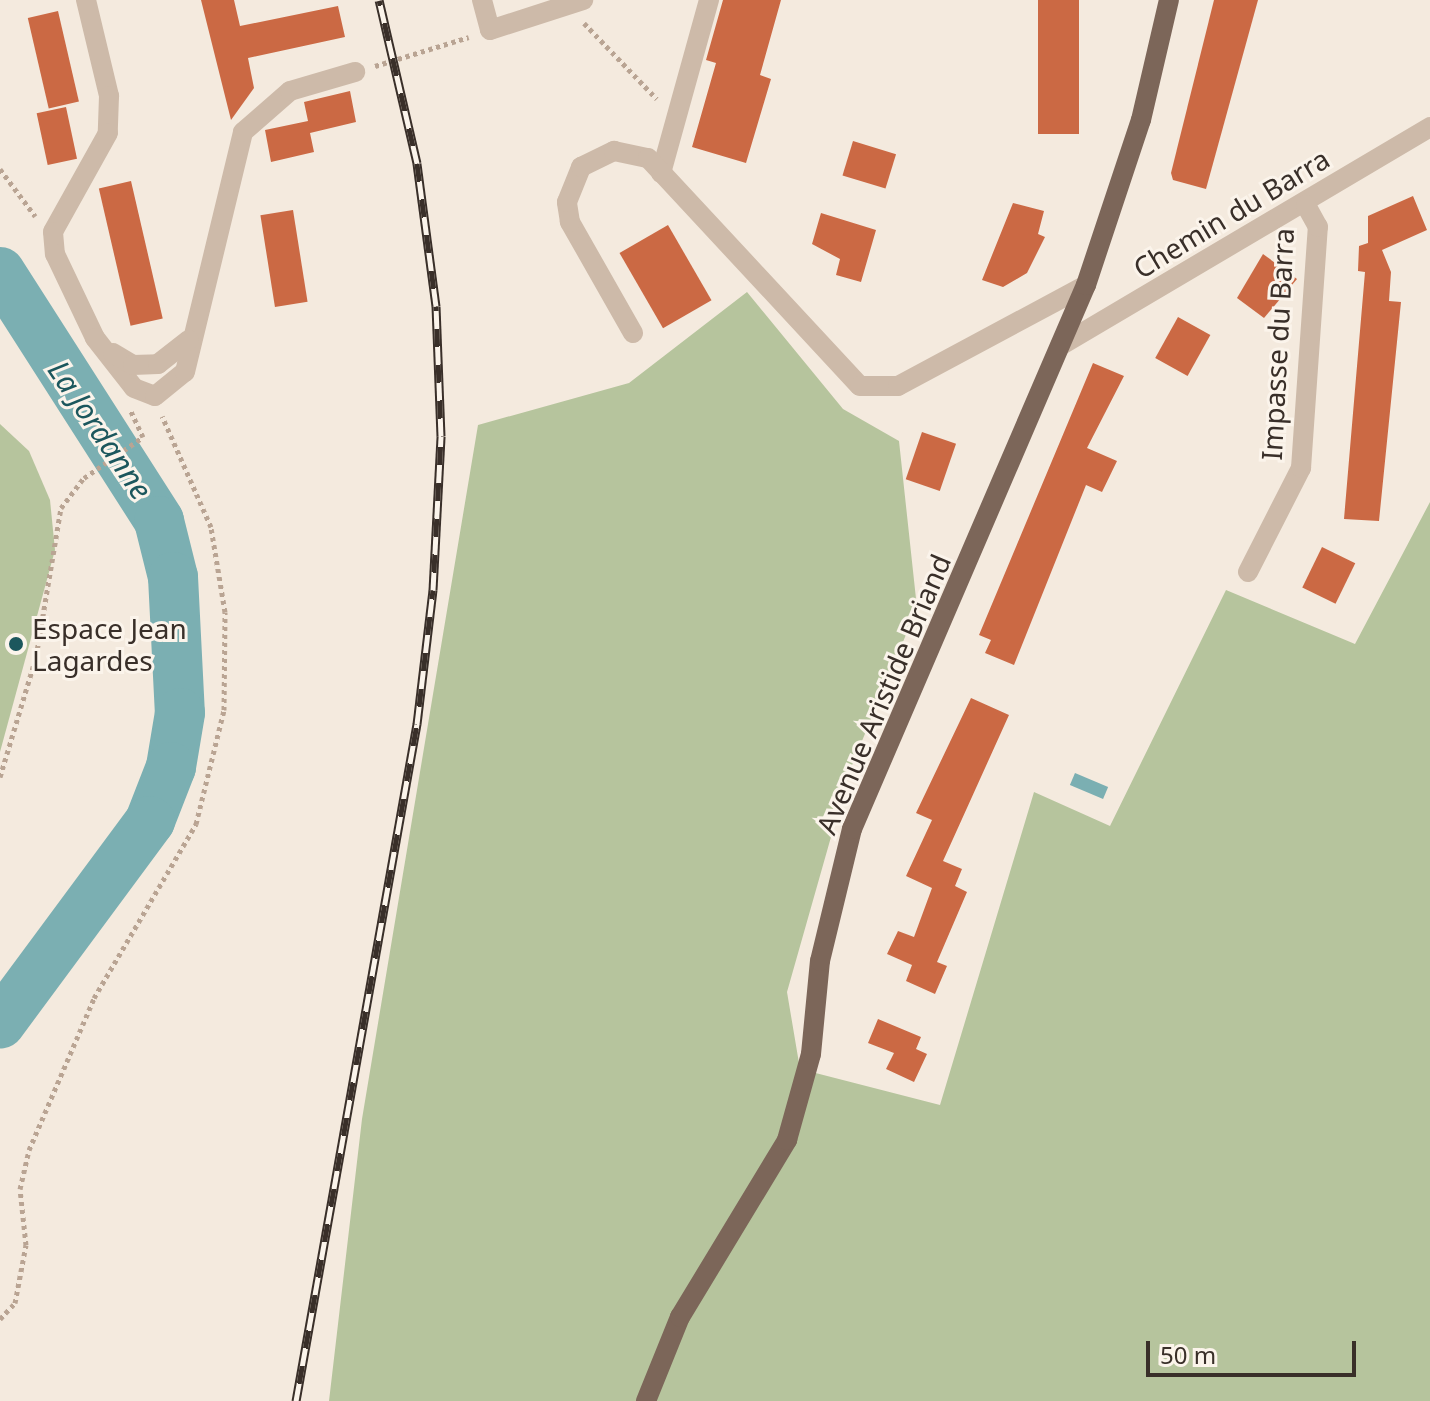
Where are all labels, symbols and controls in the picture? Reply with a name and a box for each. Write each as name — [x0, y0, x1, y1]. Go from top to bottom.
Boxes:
street label: Chemin du Barra — [1127, 141, 1335, 285]
street label: Impasse du Barra — [1254, 227, 1300, 461]
water label: La Jordanne — [40, 354, 160, 506]
street label: Avenue Aristide Briand — [809, 549, 957, 839]
place label: Espace Jean Lagardes — [32, 611, 187, 677]
marker: Espace Jean Lagardes — [7, 635, 25, 653]
scale bar — [1150, 1325, 1360, 1375]
text: 50 m — [1160, 1338, 1216, 1371]

